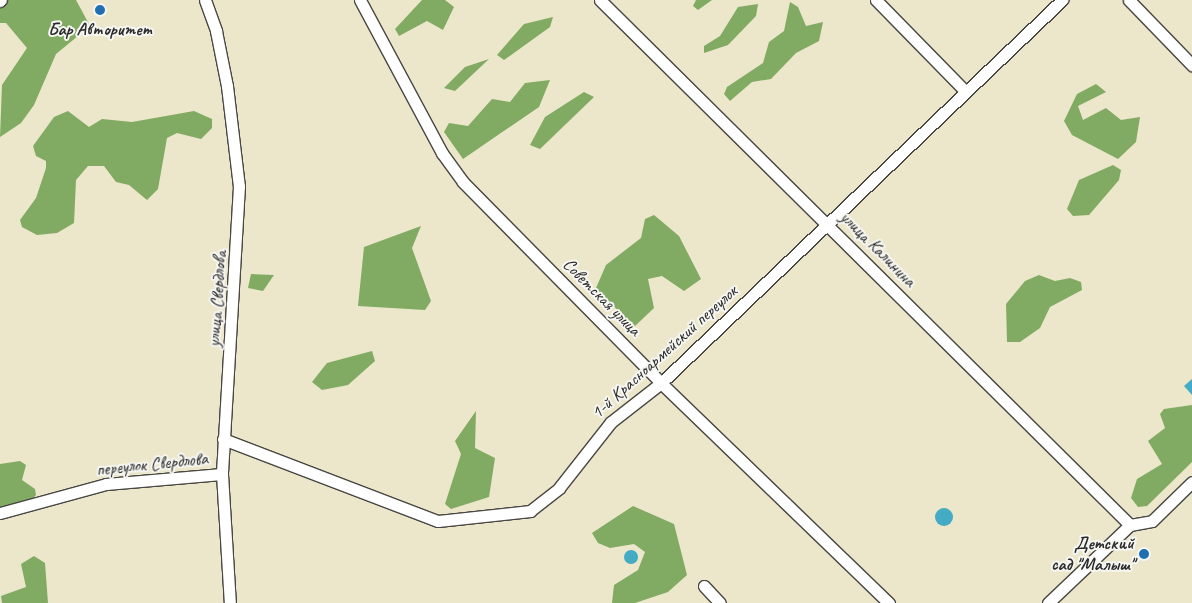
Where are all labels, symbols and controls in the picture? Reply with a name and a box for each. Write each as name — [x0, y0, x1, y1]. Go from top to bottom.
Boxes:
marker: Бар Авторитет — [94, 4, 106, 16]
place label: Бар Авторитет — [46, 18, 154, 40]
street label: улица Калинина — [835, 206, 921, 292]
street label: улица Свердлова — [203, 250, 231, 348]
street label: Советская улица — [558, 253, 646, 341]
street label: 1-й Красноармейский переулок — [586, 281, 742, 423]
street label: переулок Свердлова — [95, 447, 209, 481]
place label: Детский сад "Малыш" — [1051, 533, 1134, 576]
marker: Детский сад "Малыш" — [1138, 548, 1150, 560]

